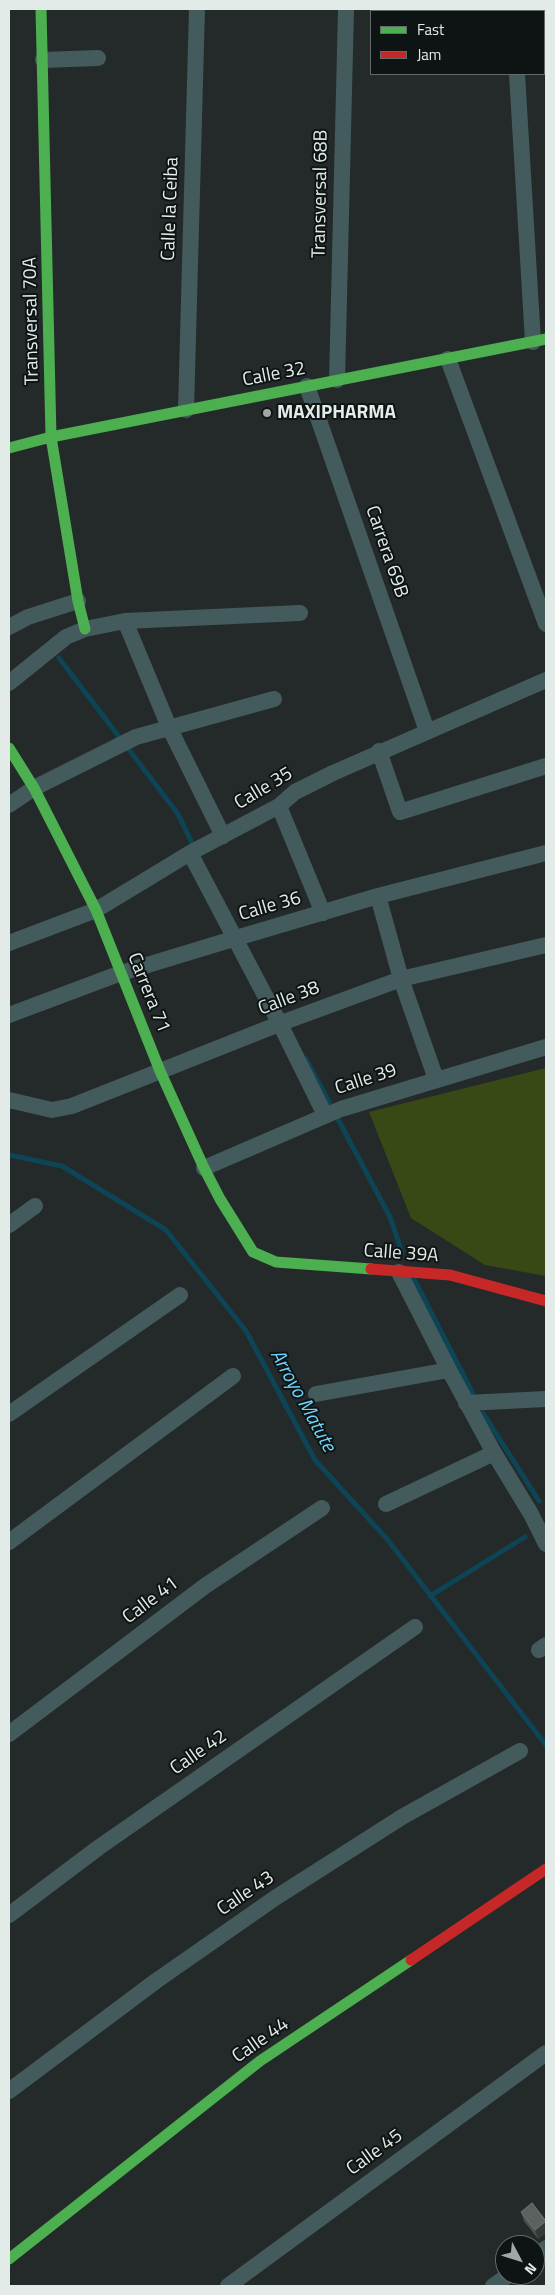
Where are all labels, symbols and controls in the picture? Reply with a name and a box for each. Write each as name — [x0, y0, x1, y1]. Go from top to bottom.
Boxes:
legend — [370, 10, 545, 75]
text: Fast — [417, 18, 444, 41]
text: Jam — [417, 43, 441, 66]
street label: Transversal 68B — [308, 130, 334, 258]
street label: Calle la Ceiba — [158, 157, 184, 261]
street label: Transversal 70A — [19, 257, 45, 385]
street label: Calle 32 — [241, 358, 307, 392]
place label: MAXIPHARMA — [277, 402, 396, 424]
marker: MAXIPHARMA — [261, 407, 273, 419]
street label: Carrera 69B — [360, 503, 412, 601]
street label: Calle 35 — [231, 763, 297, 815]
street label: Calle 36 — [236, 887, 304, 927]
street label: Carrera 71 — [122, 950, 174, 1036]
street label: Calle 38 — [255, 977, 323, 1021]
street label: Calle 39 — [332, 1059, 400, 1101]
street label: Calle 39A — [363, 1240, 439, 1268]
water label: Arroyo Matute — [264, 1345, 340, 1457]
street label: Calle 41 — [119, 1573, 183, 1629]
street label: Calle 42 — [166, 1725, 232, 1781]
street label: Calle 43 — [213, 1867, 279, 1921]
street label: Calle 44 — [228, 2013, 294, 2069]
street label: Calle 45 — [343, 2125, 407, 2181]
north arrow — [495, 2235, 545, 2285]
text: N — [520, 2259, 542, 2280]

